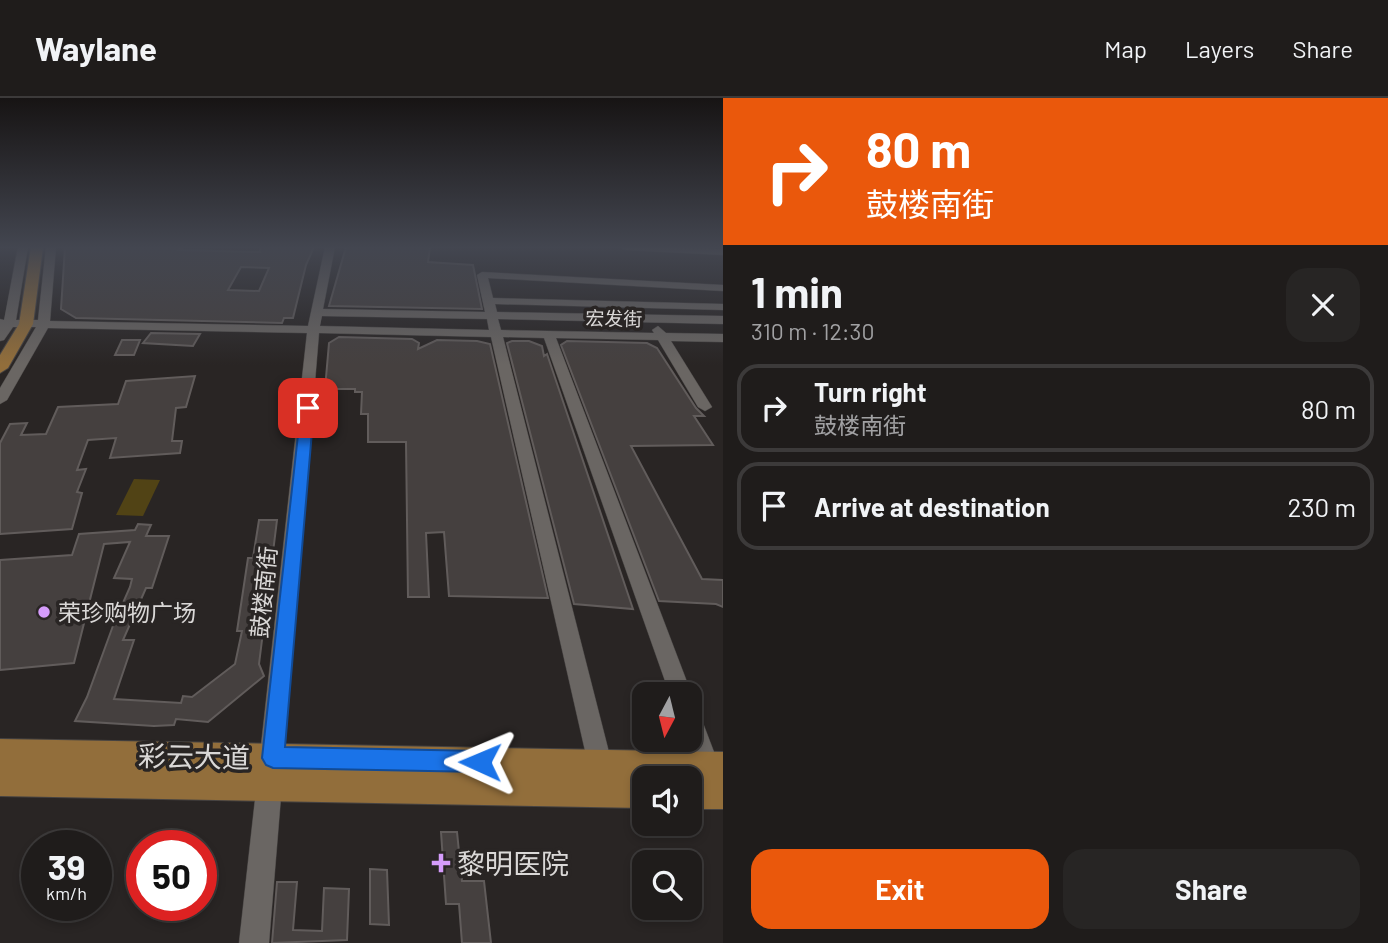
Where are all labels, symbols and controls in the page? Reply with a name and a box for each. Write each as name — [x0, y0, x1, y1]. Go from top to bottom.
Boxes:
text: Waylane — [35, 28, 157, 68]
text: Map — [1104, 34, 1147, 63]
text: Layers — [1185, 34, 1254, 63]
text: Share — [1292, 34, 1353, 63]
text: 80 m — [866, 119, 971, 178]
icon: right — [751, 126, 842, 217]
text: 鼓楼南街 — [866, 184, 994, 222]
text: 1 min — [751, 266, 843, 316]
button: close — [1286, 268, 1360, 342]
street label: 宏发街 — [585, 306, 643, 330]
text: 310 m · 12:30 — [751, 317, 874, 345]
text: Turn right — [814, 376, 927, 407]
pin — [278, 378, 338, 438]
icon: arrive — [289, 389, 327, 427]
icon: right — [755, 389, 793, 427]
text: 80 m — [1301, 393, 1356, 424]
text: 鼓楼南街 — [814, 411, 906, 439]
icon: arrive — [755, 487, 793, 525]
text: Arrive at destination — [814, 491, 1050, 522]
text: 230 m — [1287, 491, 1356, 522]
street label: 鼓楼南街 — [244, 545, 282, 639]
place label: 荣珍购物广场 — [58, 598, 196, 626]
marker: 荣珍购物广场 — [36, 604, 52, 620]
north arrow — [632, 682, 702, 752]
map controls — [632, 682, 702, 920]
position arrow — [443, 725, 517, 799]
street label: 彩云大道 — [138, 738, 250, 774]
button: sound — [632, 766, 702, 836]
speed limit sign: 50 — [126, 830, 217, 921]
text: 39 — [48, 845, 85, 887]
place label: 黎明医院 — [457, 846, 569, 880]
button: Exit — [751, 849, 1049, 929]
button: Share — [1063, 849, 1360, 929]
button: search — [632, 850, 702, 920]
marker: 黎明医院 — [431, 853, 451, 873]
text: km/h — [46, 882, 87, 904]

